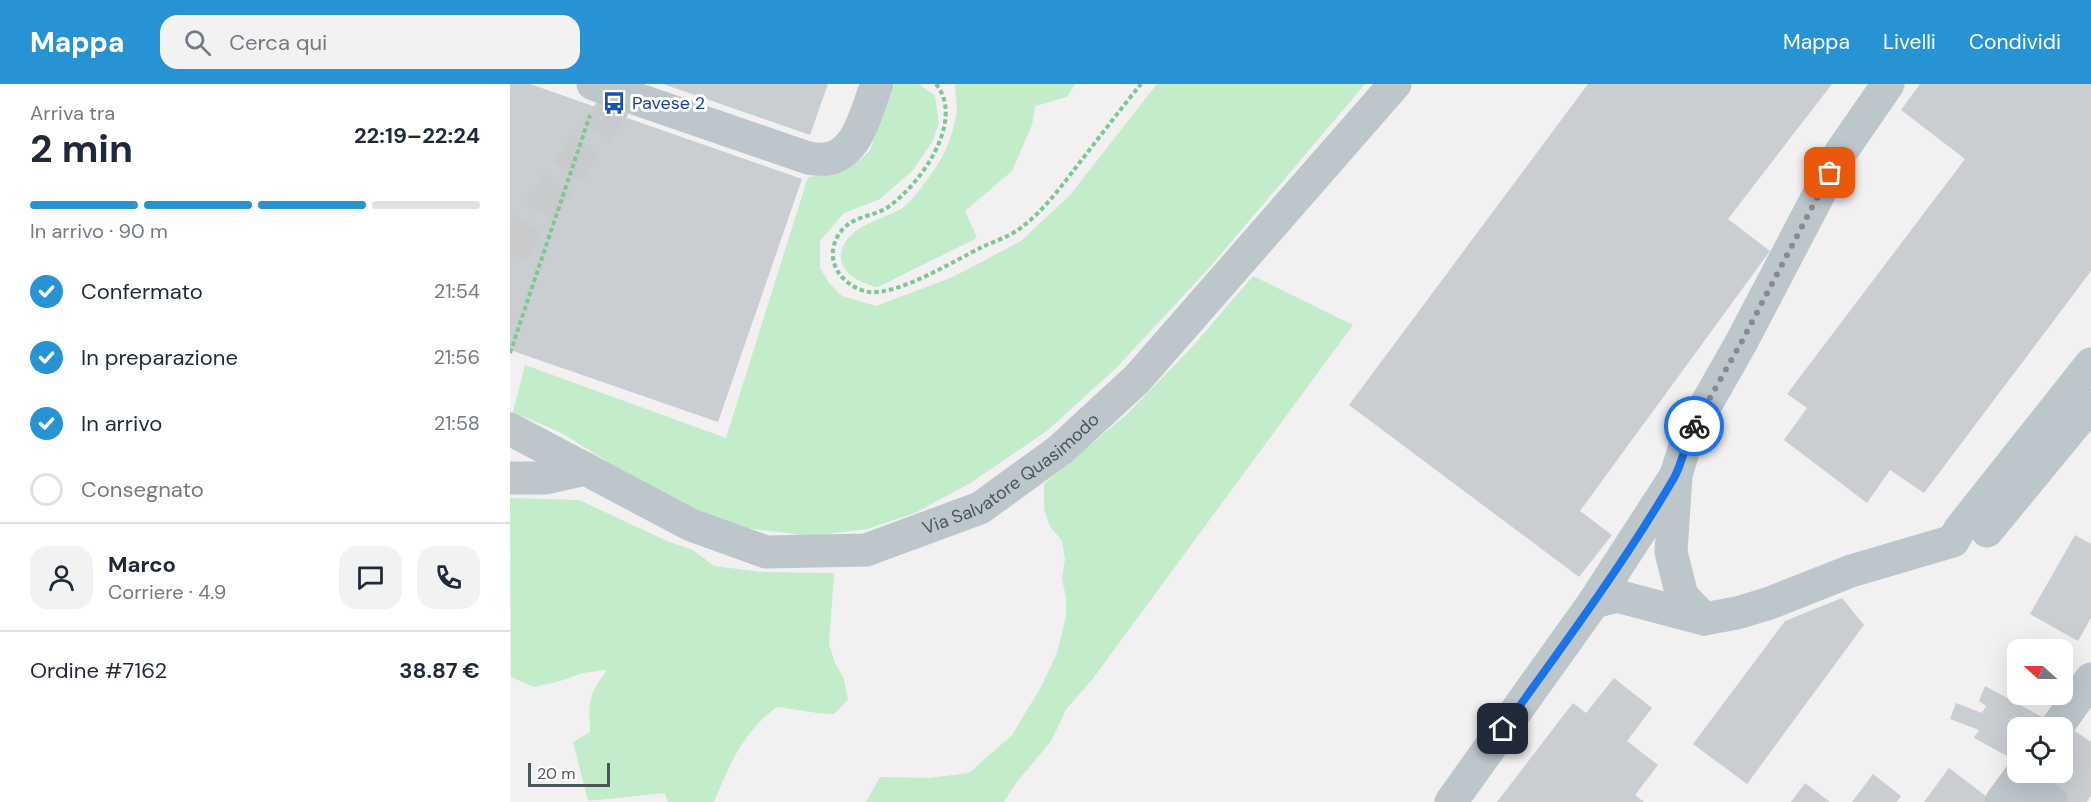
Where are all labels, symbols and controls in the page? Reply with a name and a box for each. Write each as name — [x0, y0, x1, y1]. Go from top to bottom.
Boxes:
search box — [160, 15, 580, 69]
text: Mappa — [30, 24, 124, 61]
icon: search — [181, 26, 214, 59]
text: Cerca qui — [229, 28, 327, 57]
text: Mappa — [1783, 28, 1850, 56]
text: Livelli — [1883, 28, 1936, 56]
text: Condividi — [1969, 28, 2061, 56]
bus stop icon: Pavese 2 — [601, 90, 627, 116]
place label: Pavese 2 — [632, 91, 705, 115]
text: Arriva tra — [30, 100, 115, 126]
text: 22:19–22:24 — [354, 121, 480, 150]
text: 2 min — [30, 123, 133, 174]
pin — [1804, 147, 1855, 198]
icon: bag — [1813, 156, 1846, 189]
text: In arrivo · 90 m — [30, 218, 168, 244]
icon: check — [30, 275, 63, 308]
text: Confermato — [81, 277, 203, 306]
text: 21:54 — [434, 278, 480, 304]
icon: check — [30, 341, 63, 374]
text: In preparazione — [81, 343, 238, 372]
text: 21:56 — [433, 344, 480, 370]
courier — [1664, 396, 1724, 456]
icon: check — [30, 407, 63, 440]
street label: Via Salvatore Quasimodo — [919, 408, 1105, 540]
text: In arrivo — [81, 409, 162, 438]
text: 21:58 — [434, 410, 480, 436]
icon: bike — [1678, 410, 1711, 443]
text: Consegnato — [81, 475, 204, 504]
button: person — [30, 546, 93, 609]
button: chat — [339, 546, 402, 609]
button: phone — [417, 546, 480, 609]
text: Marco — [108, 550, 176, 579]
text: Corriere · 4.9 — [108, 579, 226, 605]
north arrow — [2007, 639, 2073, 705]
map controls — [2007, 639, 2073, 783]
text: Ordine #7162 — [30, 656, 167, 685]
text: 38.87 € — [399, 656, 480, 685]
pin — [1477, 703, 1528, 754]
icon: home — [1486, 712, 1519, 745]
button: locate — [2007, 717, 2073, 783]
scale bar — [528, 760, 610, 788]
text: 20 m — [537, 763, 576, 784]

